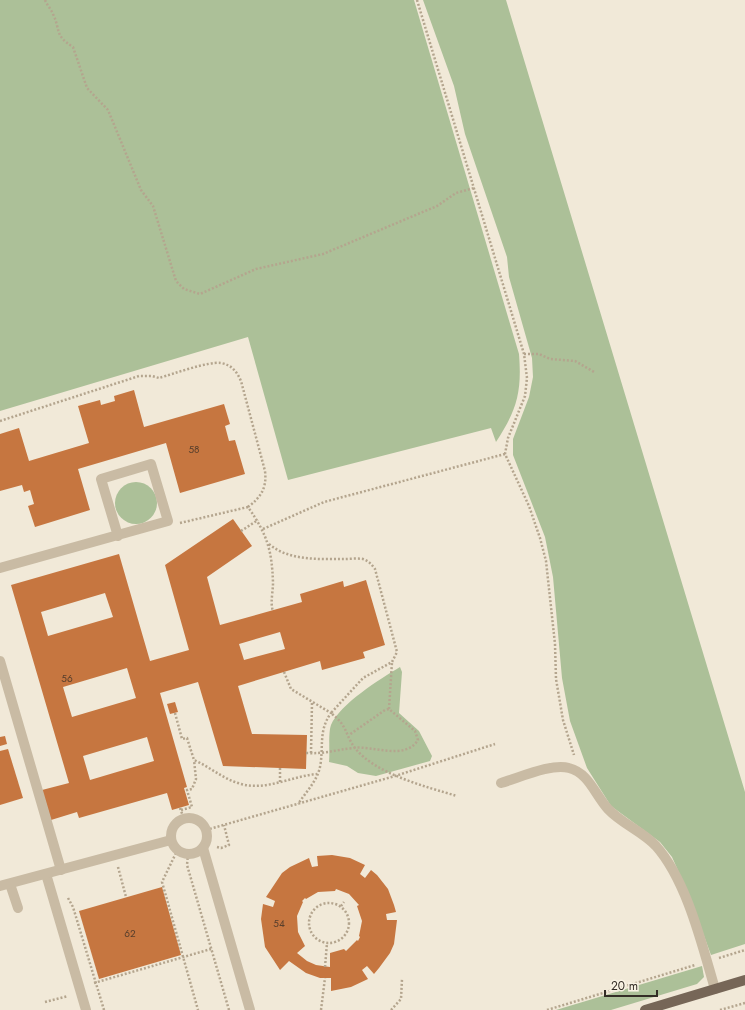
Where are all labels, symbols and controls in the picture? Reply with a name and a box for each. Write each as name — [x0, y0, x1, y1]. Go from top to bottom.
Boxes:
house number: 58 — [188, 442, 200, 457]
house number: 56 — [61, 671, 73, 686]
house number: 54 — [273, 916, 285, 931]
house number: 62 — [124, 926, 136, 941]
scale bar — [605, 972, 657, 998]
text: 20 m — [611, 977, 638, 995]

